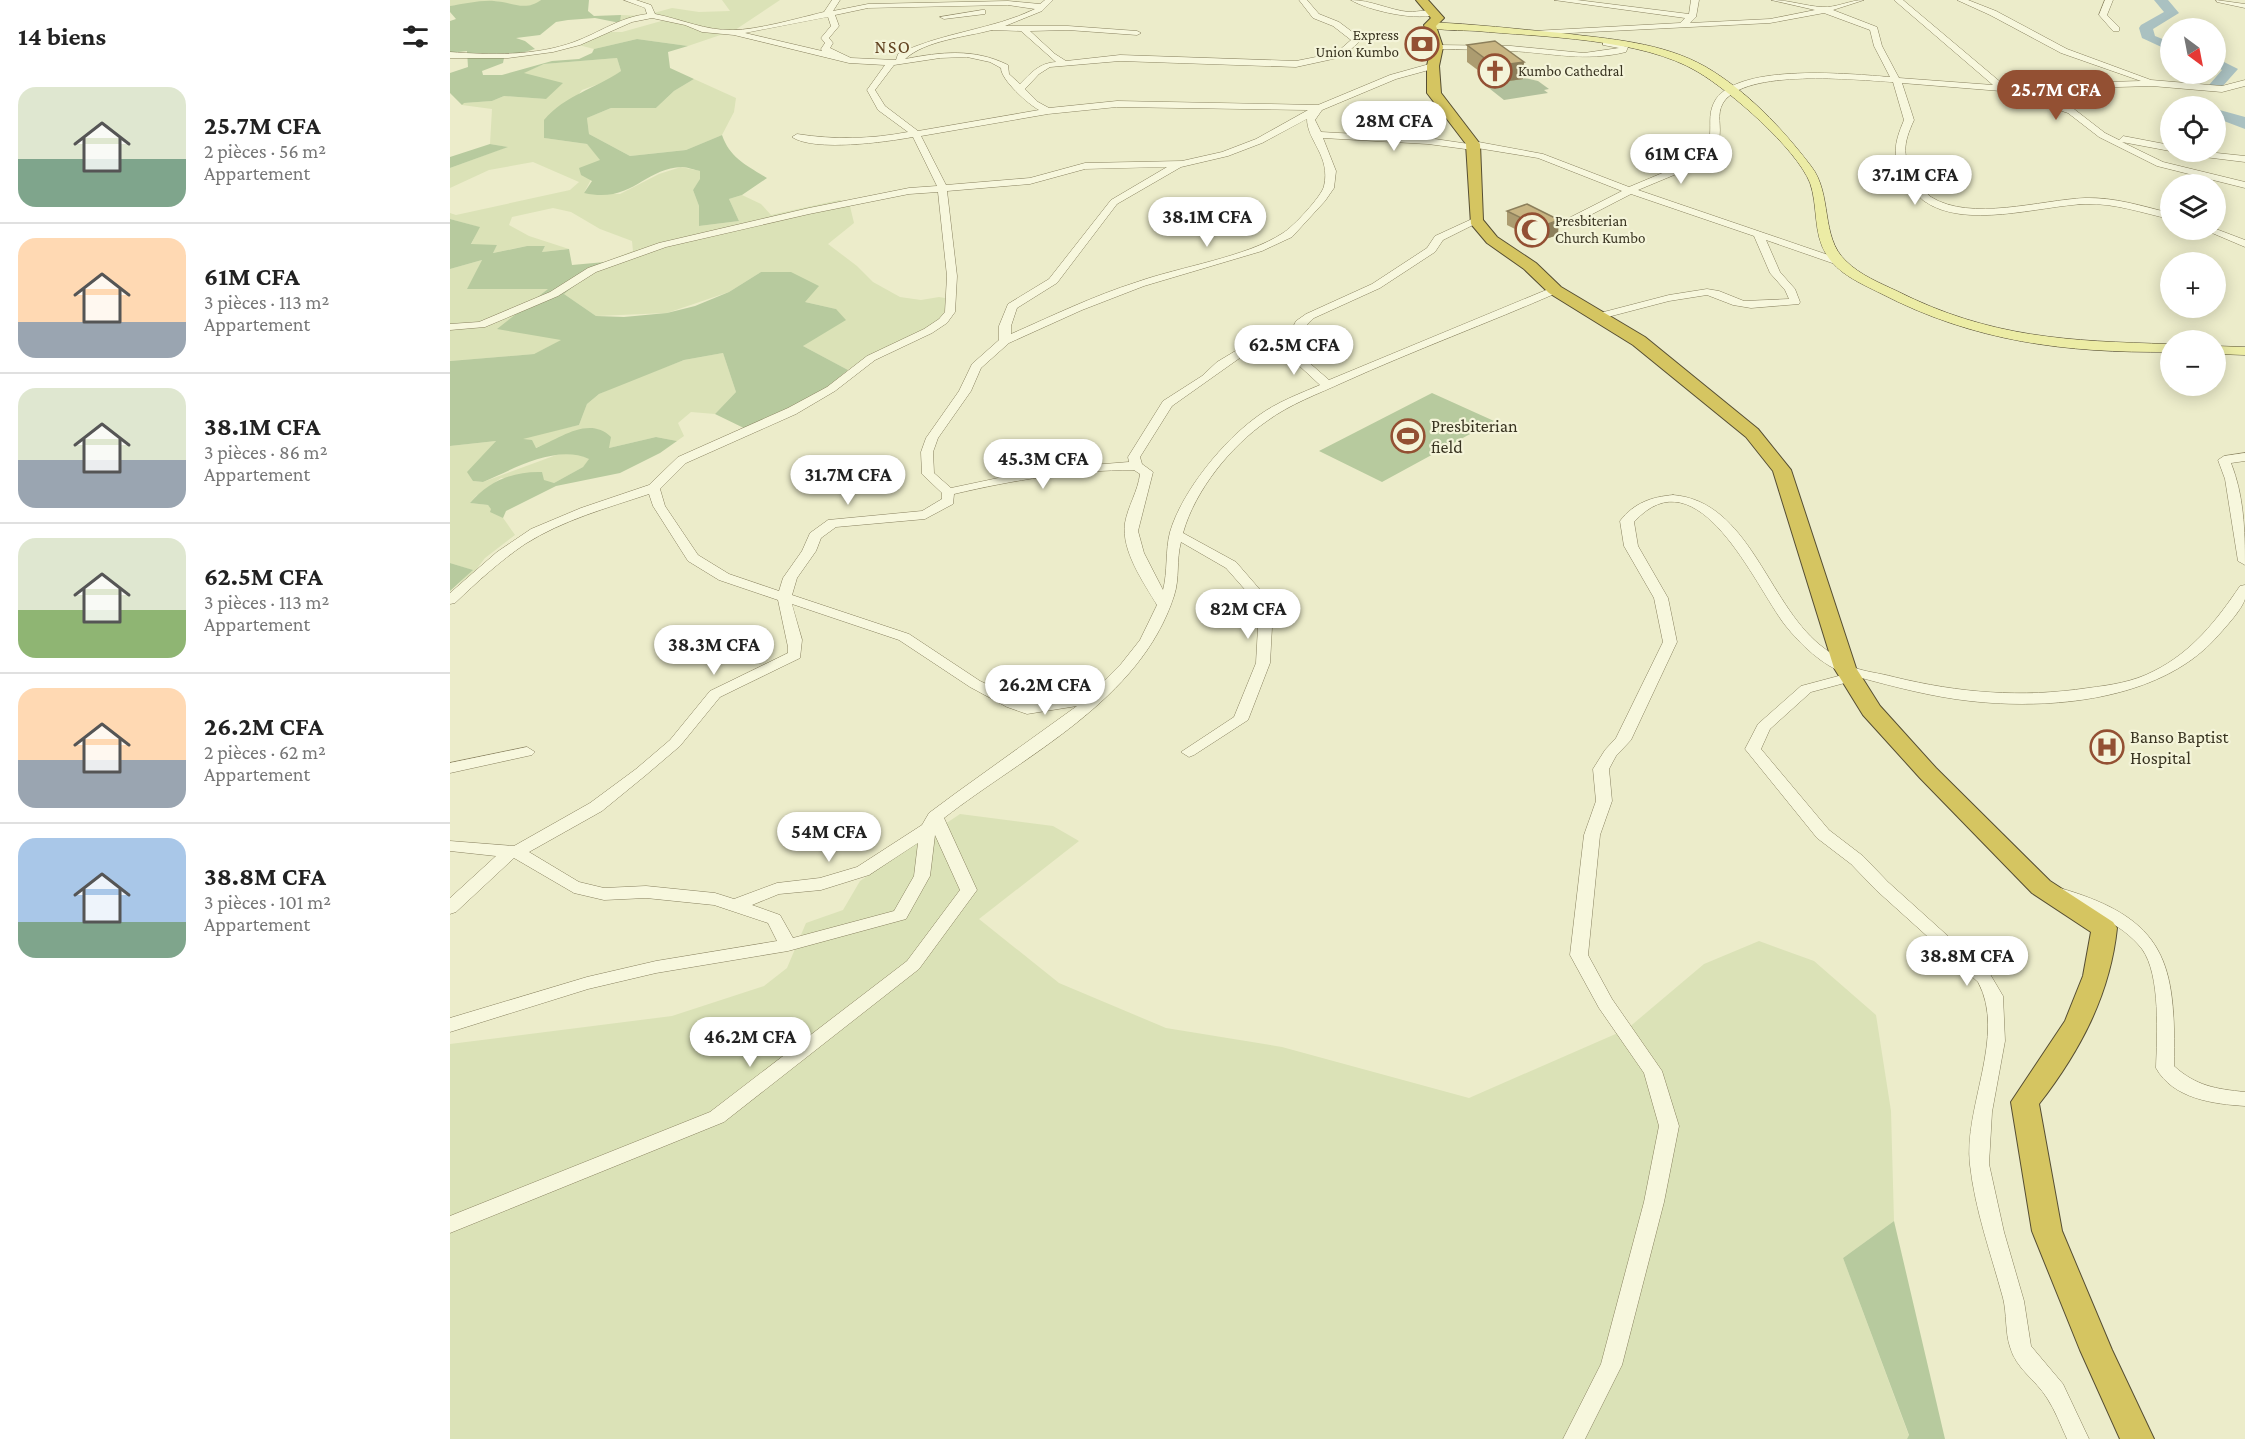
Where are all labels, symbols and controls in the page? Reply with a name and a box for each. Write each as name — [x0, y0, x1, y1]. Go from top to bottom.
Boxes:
north arrow — [2160, 18, 2226, 84]
map controls — [2160, 18, 2226, 396]
icon: filters — [399, 20, 432, 53]
text: 14 biens — [18, 22, 106, 51]
bank icon: Express Union Kumbo — [1404, 26, 1440, 62]
place label: Express Union Kumbo — [1315, 27, 1399, 60]
district label: NSO — [875, 37, 911, 57]
church icon: Kumbo Cathedral — [1477, 53, 1513, 89]
place label: Kumbo Cathedral — [1518, 63, 1624, 79]
pin: 25.7M CFA — [1987, 70, 2125, 121]
text: 25.7M CFA — [2011, 78, 2101, 100]
button: locate — [2160, 96, 2226, 162]
pin: 28M CFA — [1339, 101, 1449, 152]
text: 28M CFA — [1355, 109, 1433, 131]
icon: home — [66, 111, 138, 183]
text: 25.7M CFA — [204, 111, 321, 140]
pin: 61M CFA — [1626, 134, 1736, 185]
text: 2 pièces · 56 m² — [204, 140, 326, 162]
text: 61M CFA — [1644, 142, 1718, 164]
pin: 37.1M CFA — [1846, 155, 1984, 206]
text: Appartement — [204, 162, 310, 184]
text: 37.1M CFA — [1872, 163, 1958, 185]
button: layers — [2160, 174, 2226, 240]
pin: 38.1M CFA — [1138, 197, 1276, 248]
text: 38.1M CFA — [1162, 205, 1252, 227]
mosque icon: Presbiterian Church Kumbo — [1514, 212, 1550, 248]
place label: Presbiterian Church Kumbo — [1555, 213, 1645, 246]
button: + — [2160, 252, 2226, 318]
icon: home — [66, 262, 138, 334]
text: 61M CFA — [204, 262, 300, 291]
text: 3 pièces · 113 m² — [204, 291, 329, 313]
text: Appartement — [204, 313, 310, 335]
pin: 62.5M CFA — [1225, 325, 1363, 376]
button: − — [2160, 330, 2226, 396]
text: 62.5M CFA — [1248, 333, 1340, 355]
icon: home — [66, 412, 138, 484]
text: 38.1M CFA — [204, 412, 320, 441]
place label: Presbiterian field — [1431, 416, 1518, 457]
sports icon: Presbiterian field — [1390, 418, 1426, 454]
pin: 45.3M CFA — [974, 439, 1112, 490]
text: 3 pièces · 86 m² — [204, 441, 327, 463]
text: 45.3M CFA — [998, 447, 1088, 469]
pin: 31.7M CFA — [779, 455, 917, 506]
text: Appartement — [204, 463, 310, 485]
text: 31.7M CFA — [804, 463, 892, 485]
icon: home — [66, 562, 138, 634]
text: 62.5M CFA — [204, 562, 323, 591]
pin: 82M CFA — [1193, 589, 1303, 640]
text: 3 pièces · 113 m² — [204, 591, 329, 613]
text: 82M CFA — [1210, 597, 1286, 619]
text: Appartement — [204, 613, 310, 635]
pin: 38.3M CFA — [645, 625, 783, 676]
text: 38.3M CFA — [668, 633, 760, 655]
pin: 26.2M CFA — [976, 665, 1114, 716]
text: 26.2M CFA — [999, 673, 1091, 695]
icon: home — [66, 712, 138, 784]
text: 26.2M CFA — [204, 712, 323, 741]
place label: Banso Baptist Hospital — [2130, 727, 2230, 768]
hospital icon: Banso Baptist Hospital — [2089, 729, 2125, 765]
text: 2 pièces · 62 m² — [204, 741, 326, 763]
text: Appartement — [204, 763, 310, 785]
pin: 54M CFA — [774, 812, 884, 863]
text: 54M CFA — [791, 820, 867, 842]
icon: home — [66, 862, 138, 934]
text: 38.8M CFA — [204, 862, 326, 891]
text: 3 pièces · 101 m² — [204, 891, 331, 913]
text: Appartement — [204, 913, 310, 935]
pin: 38.8M CFA — [1898, 936, 2036, 987]
text: 38.8M CFA — [1920, 944, 2014, 966]
pin: 46.2M CFA — [681, 1017, 819, 1068]
text: 46.2M CFA — [704, 1025, 796, 1047]

